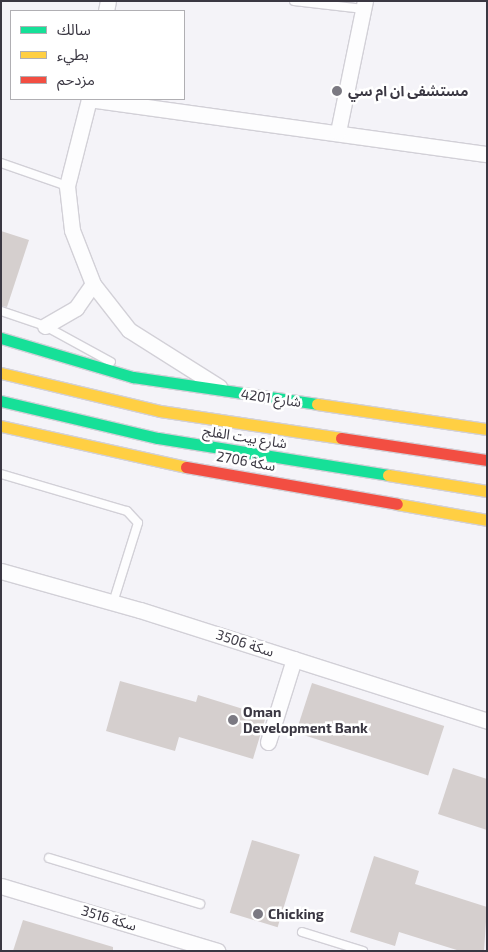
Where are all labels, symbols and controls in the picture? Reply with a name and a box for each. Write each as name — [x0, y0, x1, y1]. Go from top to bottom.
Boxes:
legend — [10, 10, 185, 100]
text: سالك — [57, 20, 91, 38]
text: بطيء — [57, 45, 89, 63]
text: مزدحم — [57, 70, 95, 88]
place label: مستشفى ان ام سي — [348, 83, 468, 99]
marker: مستشفى ان ام سي — [330, 84, 344, 98]
street label: شارع 4201 — [240, 385, 302, 411]
street label: شارع بيت الفلج — [202, 422, 288, 452]
street label: سكة 2706 — [215, 448, 277, 474]
street label: سكة 3506 — [214, 626, 276, 660]
place label: Oman Development Bank — [243, 704, 368, 736]
marker: Oman Development Bank — [227, 714, 239, 726]
street label: سكة 3516 — [79, 902, 139, 934]
place label: Chicking — [268, 906, 324, 922]
marker: Chicking — [252, 908, 264, 920]

